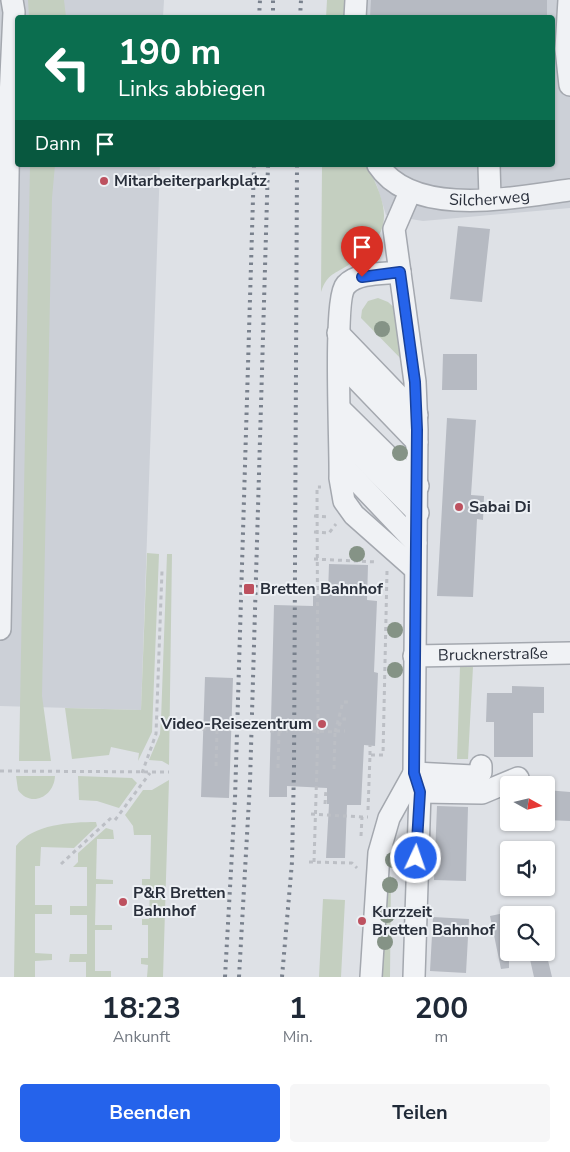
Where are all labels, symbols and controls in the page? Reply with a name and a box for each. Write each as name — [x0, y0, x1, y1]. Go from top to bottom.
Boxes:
text: 190 m — [118, 29, 221, 76]
icon: left — [35, 35, 100, 100]
text: Links abbiegen — [118, 74, 266, 104]
icon: arrive — [91, 130, 119, 158]
text: Dann — [35, 131, 81, 157]
place label: Mitarbeiterparkplatz — [114, 170, 267, 192]
marker: Mitarbeiterparkplatz — [98, 175, 110, 187]
street label: Silcherweg — [448, 185, 531, 211]
pin — [341, 226, 383, 277]
icon: arrive — [348, 233, 376, 261]
place label: Sabai Di — [469, 496, 531, 518]
marker: Sabai Di — [453, 501, 465, 513]
place label: Bretten Bahnhof — [260, 578, 384, 600]
marker: Bretten Bahnhof — [242, 582, 256, 596]
street label: Brucknerstraße — [438, 642, 548, 667]
place label: Video-Reisezentrum — [160, 713, 312, 735]
marker: Video-Reisezentrum — [316, 718, 328, 730]
north arrow — [500, 776, 555, 831]
map controls — [500, 776, 555, 961]
position arrow — [389, 831, 441, 883]
button: sound — [500, 841, 555, 896]
place label: P&R Bretten Bahnhof — [133, 882, 226, 922]
marker: P&R Bretten Bahnhof — [117, 896, 129, 908]
place label: Kurzzeit Bretten Bahnhof — [372, 901, 496, 941]
button: search — [500, 906, 555, 961]
marker: Kurzzeit Bretten Bahnhof — [356, 915, 368, 927]
text: 18:23 — [102, 988, 181, 1029]
text: 1 — [289, 988, 307, 1029]
text: 200 — [414, 988, 468, 1029]
text: Ankunft — [113, 1026, 170, 1048]
text: Min. — [283, 1026, 313, 1048]
text: m — [435, 1026, 448, 1048]
button: Beenden — [20, 1084, 280, 1142]
button: Teilen — [290, 1084, 550, 1142]

